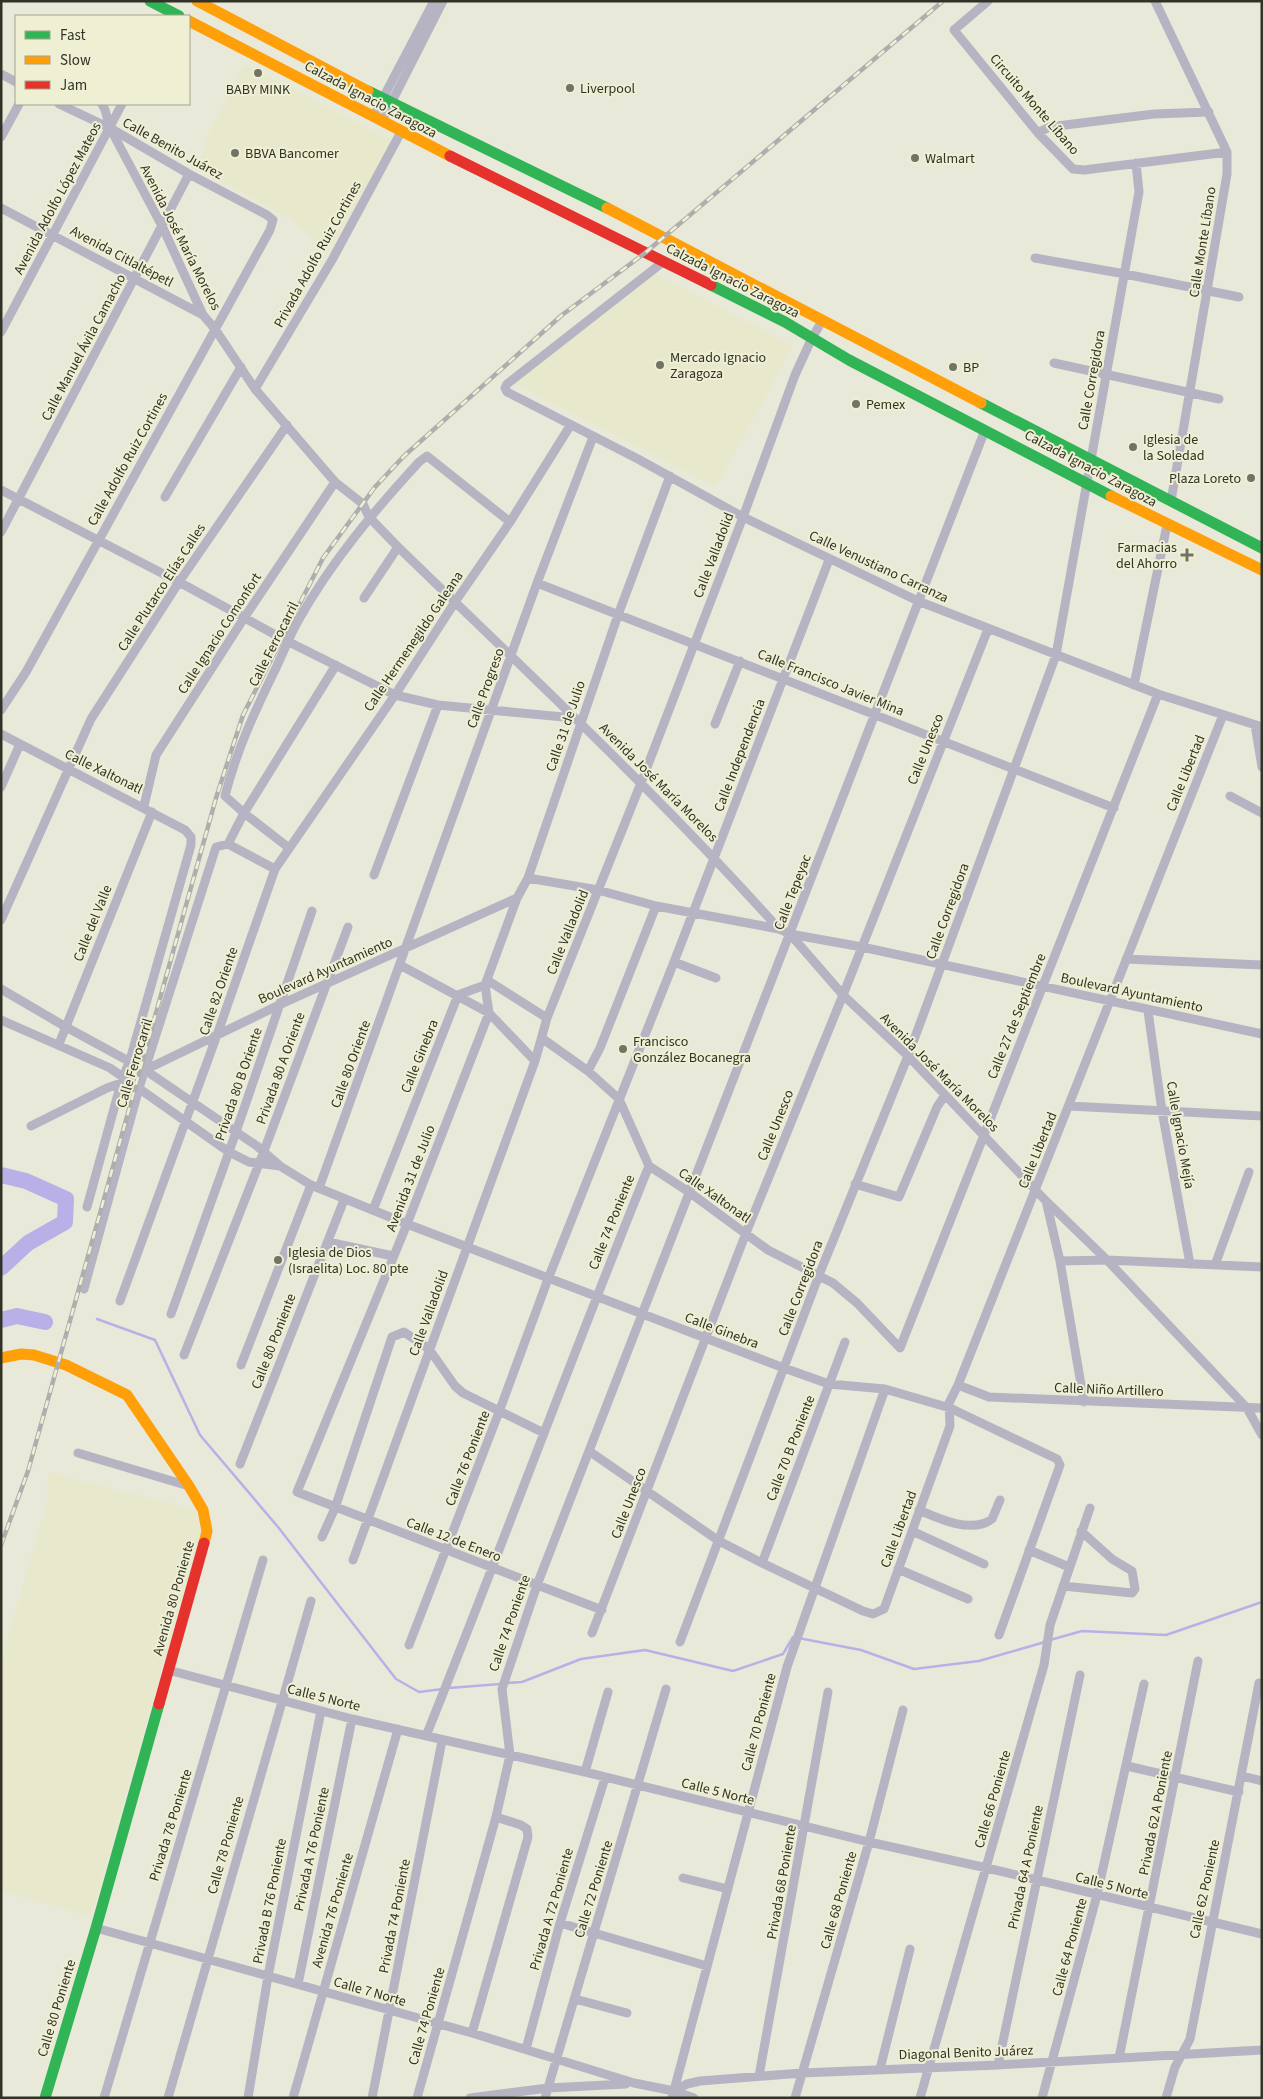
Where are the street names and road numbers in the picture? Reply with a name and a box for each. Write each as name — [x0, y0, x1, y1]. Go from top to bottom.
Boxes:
street label: Circuito Monte Líbano — [985, 50, 1084, 160]
street label: Calzada Ignacio Zaragoza — [301, 56, 440, 143]
street label: Calle Benito Juárez — [119, 113, 226, 185]
street label: Avenida Adolfo López Mateos — [9, 119, 107, 278]
street label: Avenida José María Morelos — [135, 161, 226, 314]
street label: Privada Adolfo Ruiz Cortines — [269, 177, 367, 331]
street label: Calle Monte Líbano — [1184, 185, 1222, 299]
street label: Avenida Citlaltépetl — [66, 221, 177, 293]
street label: Calzada Ignacio Zaragoza — [662, 238, 803, 323]
street label: Calle Manuel Ávila Camacho — [37, 270, 131, 425]
street label: Calle Corregidora — [1073, 329, 1111, 432]
street label: Calle Adolfo Ruiz Cortines — [83, 389, 173, 530]
street label: Calzada Ignacio Zaragoza — [1021, 425, 1160, 512]
street label: Calle Valladolid — [688, 510, 739, 601]
street label: Calle Plutarco Elías Calles — [113, 520, 211, 655]
street label: Calle Venustiano Carranza — [806, 526, 952, 608]
street label: Calle Hermenegildo Galeana — [359, 567, 469, 716]
street label: Calle Ignacio Comonfort — [173, 569, 267, 698]
street label: Calle Ferrocarril — [244, 598, 304, 690]
street label: Calle Francisco Javier Mina — [754, 644, 907, 722]
street label: Calle Progreso — [462, 645, 510, 731]
street label: Calle 31 de Julio — [541, 678, 591, 775]
street label: Calle Independencia — [709, 696, 771, 815]
street label: Calle Unesco — [903, 711, 949, 788]
street label: Avenida José María Morelos — [594, 719, 723, 847]
street label: Calle Libertad — [1161, 732, 1210, 815]
street label: Calle Xaltonatl — [61, 744, 146, 800]
street label: Calle Tepeyac — [769, 851, 817, 933]
street label: Calle Corregidora — [921, 860, 975, 962]
street label: Calle del Valle — [68, 882, 117, 965]
street label: Calle Valladolid — [542, 887, 594, 978]
street label: Boulevard Ayuntamiento — [255, 932, 396, 1010]
street label: Calle 82 Oriente — [194, 944, 243, 1038]
street label: Calle 27 de Septiembre — [983, 950, 1051, 1082]
street label: Boulevard Ayuntamiento — [1059, 968, 1205, 1018]
street label: Privada 80 A Oriente — [251, 1009, 311, 1127]
street label: Avenida José María Morelos — [875, 1009, 1004, 1137]
street label: Calle Ferrocarril — [112, 1016, 158, 1111]
street label: Calle Ginebra — [396, 1016, 444, 1096]
street label: Calle 80 Oriente — [326, 1017, 376, 1111]
street label: Privada 80 B Oriente — [210, 1025, 268, 1144]
street label: Calle Ignacio Mejía — [1161, 1080, 1199, 1190]
street label: Calle Unesco — [753, 1087, 799, 1164]
street label: Calle Libertad — [1013, 1109, 1062, 1192]
street label: Avenida 31 de Julio — [381, 1122, 440, 1235]
street label: Calle Xaltonatl — [674, 1163, 755, 1229]
street label: Calle 74 Poniente — [584, 1172, 640, 1273]
street label: Calle Corregidora — [773, 1237, 828, 1339]
street label: Calle Valladolid — [404, 1268, 454, 1359]
street label: Calle 80 Poniente — [246, 1291, 301, 1392]
street label: Calle Ginebra — [682, 1308, 762, 1354]
street label: Calle Niño Artillero — [1054, 1378, 1164, 1402]
street label: Calle 70 B Poniente — [762, 1392, 820, 1504]
street label: Calle 76 Poniente — [440, 1408, 495, 1509]
street label: Calle Unesco — [606, 1465, 652, 1542]
street label: Calle Libertad — [876, 1488, 922, 1571]
street label: Calle 12 de Enero — [403, 1513, 504, 1567]
street label: Avenida 80 Poniente — [148, 1538, 200, 1658]
street label: Calle 74 Poniente — [484, 1572, 536, 1674]
street label: Calle 70 Poniente — [736, 1671, 782, 1774]
street label: Calle 5 Norte — [285, 1679, 362, 1717]
street label: Calle 66 Poniente — [969, 1748, 1017, 1851]
street label: Privada 62 A Poniente — [1134, 1749, 1178, 1877]
street label: Privada 78 Poniente — [144, 1767, 198, 1884]
street label: Calle 5 Norte — [679, 1773, 756, 1811]
street label: Privada A 76 Poniente — [289, 1785, 335, 1913]
street label: Calle 78 Poniente — [202, 1794, 250, 1897]
street label: Privada 64 A Poniente — [1003, 1803, 1049, 1931]
street label: Privada 68 Poniente — [762, 1823, 802, 1941]
street label: Privada B 76 Poniente — [248, 1837, 292, 1966]
street label: Calle 72 Poniente — [570, 1838, 618, 1941]
street label: Calle 62 Poniente — [1185, 1838, 1225, 1941]
street label: Privada A 72 Poniente — [525, 1846, 579, 1973]
street label: Calle 68 Poniente — [815, 1849, 863, 1952]
street label: Avenida 76 Poniente — [307, 1850, 359, 1970]
street label: Privada 74 Poniente — [374, 1857, 416, 1975]
street label: Calle 5 Norte — [1073, 1867, 1150, 1905]
street label: Calle 64 Poniente — [1047, 1896, 1093, 1999]
street label: Calle 80 Poniente — [33, 1957, 81, 2060]
street label: Calle 74 Poniente — [403, 1965, 451, 2068]
street label: Calle 7 Norte — [331, 1972, 408, 2012]
street label: Diagonal Benito Juárez — [898, 2041, 1034, 2065]

